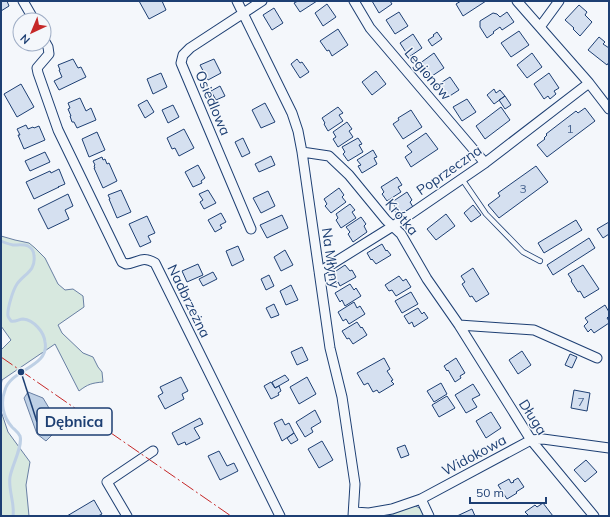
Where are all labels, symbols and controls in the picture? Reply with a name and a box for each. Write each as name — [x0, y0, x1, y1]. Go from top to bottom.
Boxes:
north arrow — [12, 12, 52, 52]
text: N — [17, 31, 33, 47]
street label: Legionów — [401, 44, 455, 104]
street label: Osiedlowa — [191, 68, 235, 138]
house number: 1 — [566, 121, 574, 136]
street label: Poprzeczna — [413, 141, 485, 199]
house number: 3 — [519, 181, 527, 196]
street label: Krótka — [382, 195, 422, 239]
street label: Na Młyny — [318, 227, 344, 290]
street label: Nadbrzeżna — [164, 261, 214, 341]
house number: 7 — [577, 394, 585, 409]
street label: Długa — [515, 396, 551, 438]
callout: Dębnica — [37, 408, 112, 435]
text: Dębnica — [45, 412, 103, 431]
street label: Widokowa — [439, 430, 509, 480]
scale bar — [470, 479, 546, 505]
text: 50 m — [476, 485, 504, 500]

